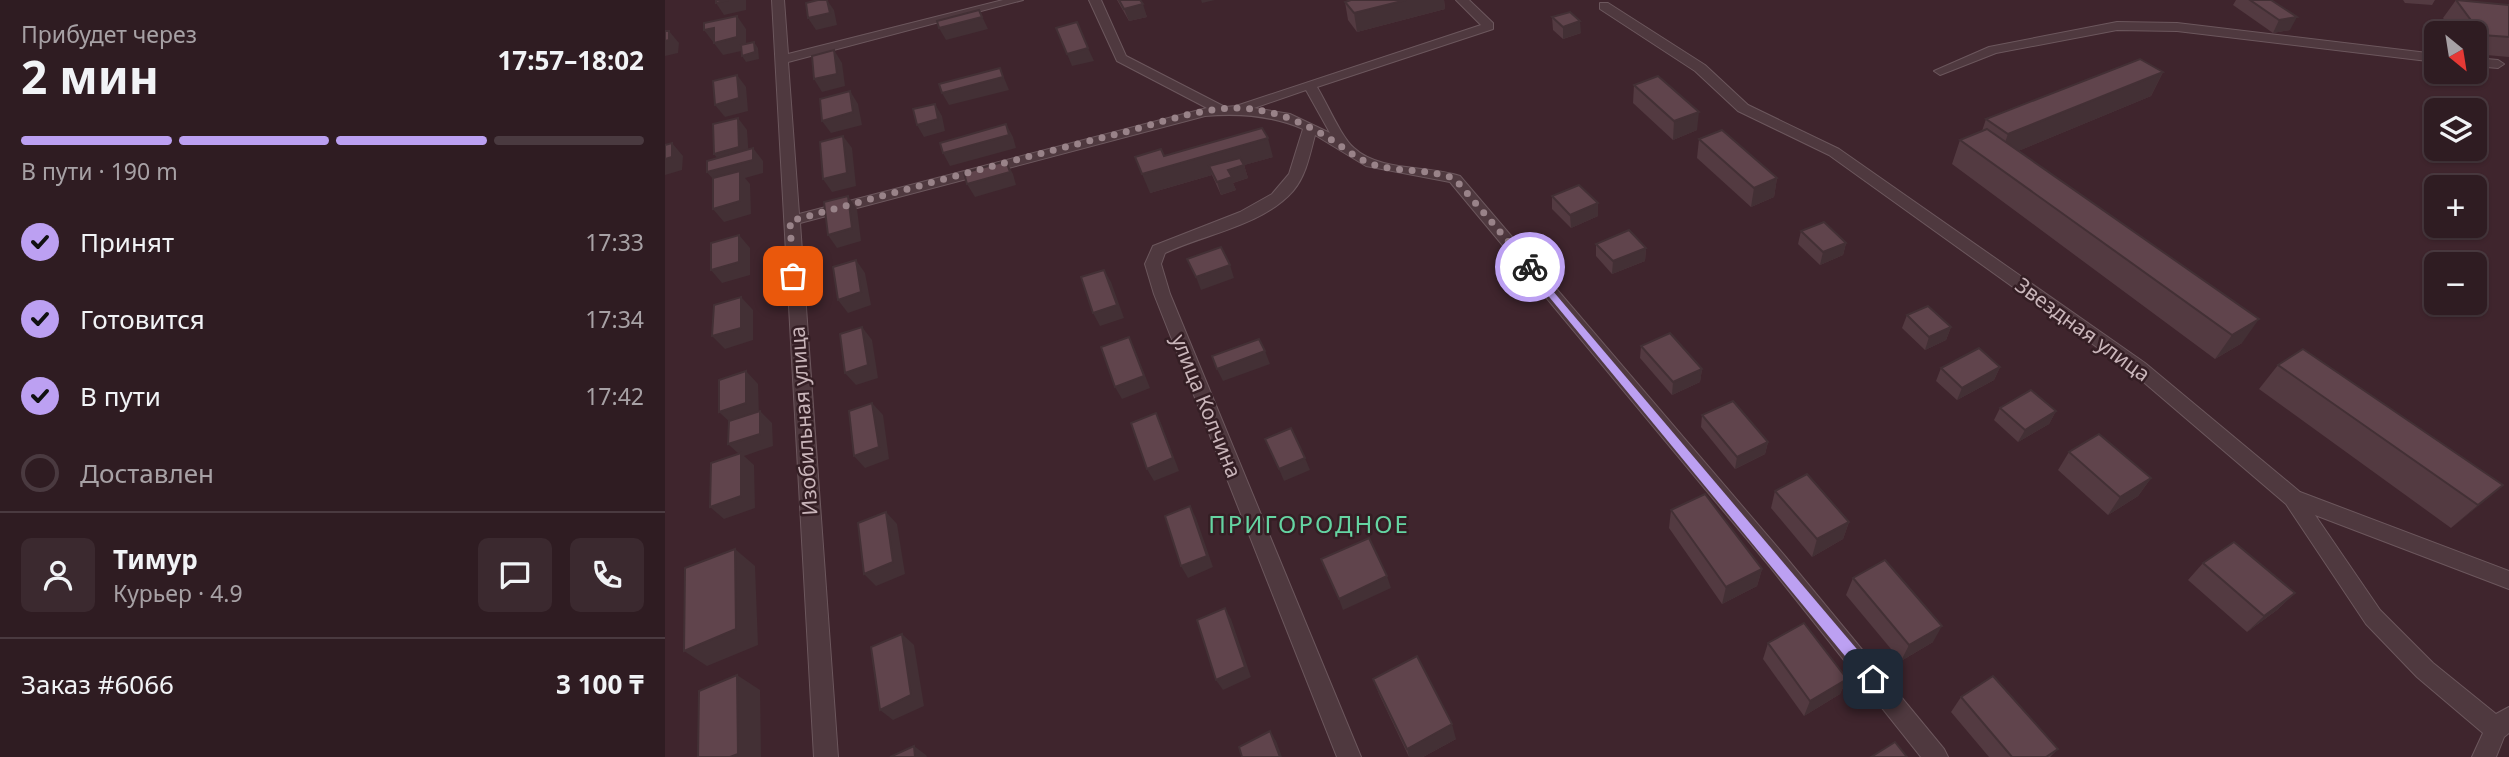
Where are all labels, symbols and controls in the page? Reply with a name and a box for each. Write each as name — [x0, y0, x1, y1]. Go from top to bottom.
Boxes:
text: Прибудет через — [21, 18, 197, 50]
north arrow — [2424, 21, 2487, 84]
map controls — [2424, 21, 2487, 315]
text: 17:57–18:02 — [497, 42, 644, 78]
text: 2 мин — [21, 45, 159, 107]
button: layers — [2424, 98, 2487, 161]
text: В пути · 190 m — [21, 155, 178, 187]
button: + — [2424, 175, 2487, 238]
icon: check — [21, 223, 59, 261]
text: Принят — [80, 224, 174, 260]
text: 17:33 — [585, 226, 644, 258]
courier — [1495, 232, 1565, 302]
pin — [763, 246, 823, 306]
icon: bike — [1511, 248, 1549, 286]
button: − — [2424, 252, 2487, 315]
icon: bag — [774, 257, 812, 295]
street label: Звездная улица — [2010, 271, 2156, 387]
icon: check — [21, 300, 59, 338]
text: Готовится — [80, 301, 205, 337]
text: 17:34 — [585, 303, 644, 335]
street label: Изобильная улица — [782, 325, 824, 517]
street label: улица Колчина — [1165, 330, 1249, 482]
icon: check — [21, 377, 59, 415]
text: В пути — [80, 378, 161, 414]
text: 17:42 — [585, 380, 644, 412]
text: Доставлен — [80, 455, 214, 491]
district label: ПРИГОРОДНОЕ — [1208, 507, 1410, 540]
button: person — [21, 538, 95, 612]
button: chat — [478, 538, 552, 612]
button: phone — [570, 538, 644, 612]
text: Тимур — [113, 541, 198, 577]
text: Курьер · 4.9 — [113, 577, 243, 609]
pin — [1843, 649, 1903, 709]
icon: home — [1854, 660, 1892, 698]
text: Заказ #6066 — [21, 666, 174, 702]
text: 3 100 ₸ — [556, 666, 644, 702]

